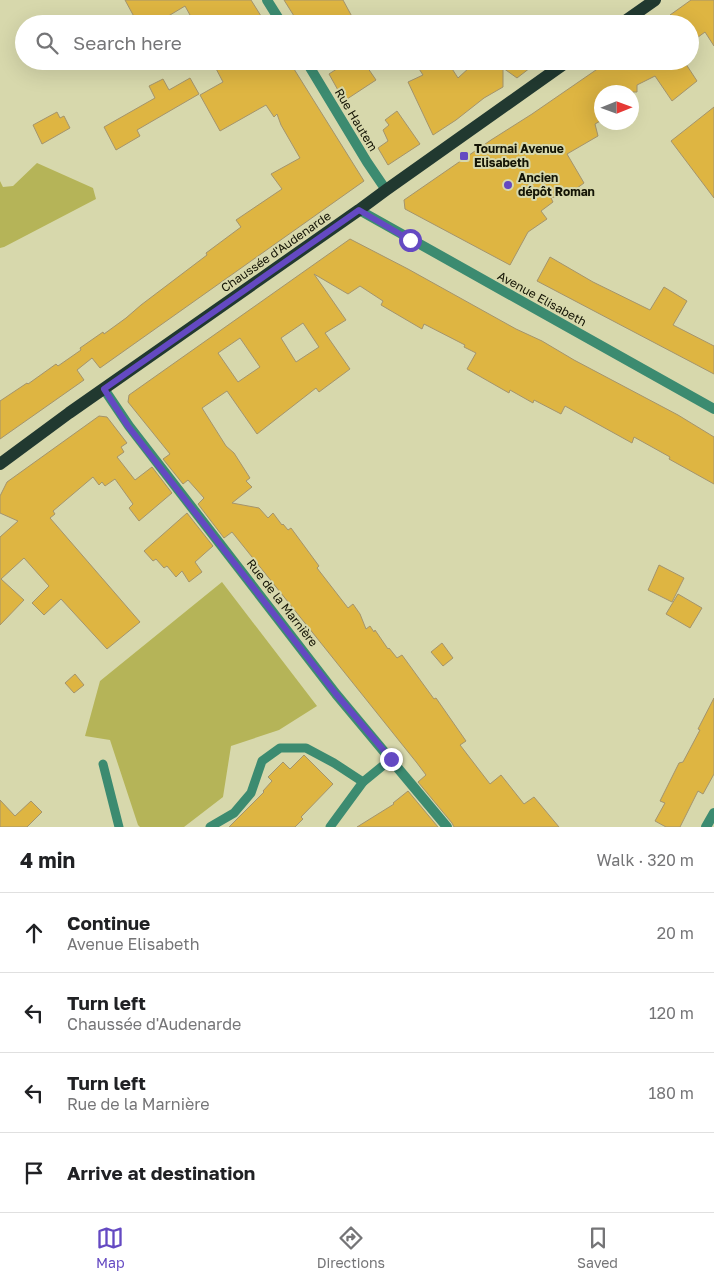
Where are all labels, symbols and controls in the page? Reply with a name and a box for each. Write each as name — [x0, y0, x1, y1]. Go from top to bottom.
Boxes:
search box — [15, 15, 699, 70]
icon: search — [33, 29, 61, 57]
text: Search here — [73, 31, 182, 54]
north arrow — [594, 85, 639, 130]
street label: Rue Hautem — [332, 86, 381, 154]
place label: Tournai Avenue Elisabeth — [474, 141, 564, 170]
marker: Tournai Avenue Elisabeth — [458, 150, 470, 162]
place label: Ancien dépôt Roman — [518, 170, 595, 199]
marker: Ancien dépôt Roman — [502, 179, 514, 191]
street label: Chaussée d'Audenarde — [218, 208, 334, 295]
route start — [399, 229, 422, 252]
street label: Avenue Elisabeth — [495, 268, 589, 329]
street label: Rue de la Marnière — [244, 556, 321, 649]
route end — [380, 748, 403, 771]
text: 4 min — [20, 847, 75, 873]
text: Walk · 320 m — [597, 850, 694, 870]
text: Continue — [67, 911, 150, 934]
icon: ahead — [20, 919, 48, 947]
text: 20 m — [657, 923, 694, 943]
text: Avenue Elisabeth — [67, 934, 200, 954]
text: Turn left — [67, 991, 146, 1014]
icon: left — [20, 999, 48, 1027]
text: 120 m — [649, 1003, 694, 1023]
text: Chaussée d'Audenarde — [67, 1014, 241, 1034]
text: Turn left — [67, 1071, 146, 1094]
icon: left — [20, 1079, 48, 1107]
text: 180 m — [648, 1083, 694, 1103]
text: Rue de la Marnière — [67, 1094, 210, 1114]
icon: arrive — [20, 1159, 48, 1187]
text: Arrive at destination — [67, 1161, 255, 1184]
tab: Map — [96, 1224, 125, 1271]
tab: Directions — [317, 1224, 385, 1271]
tab: Saved — [577, 1224, 618, 1271]

